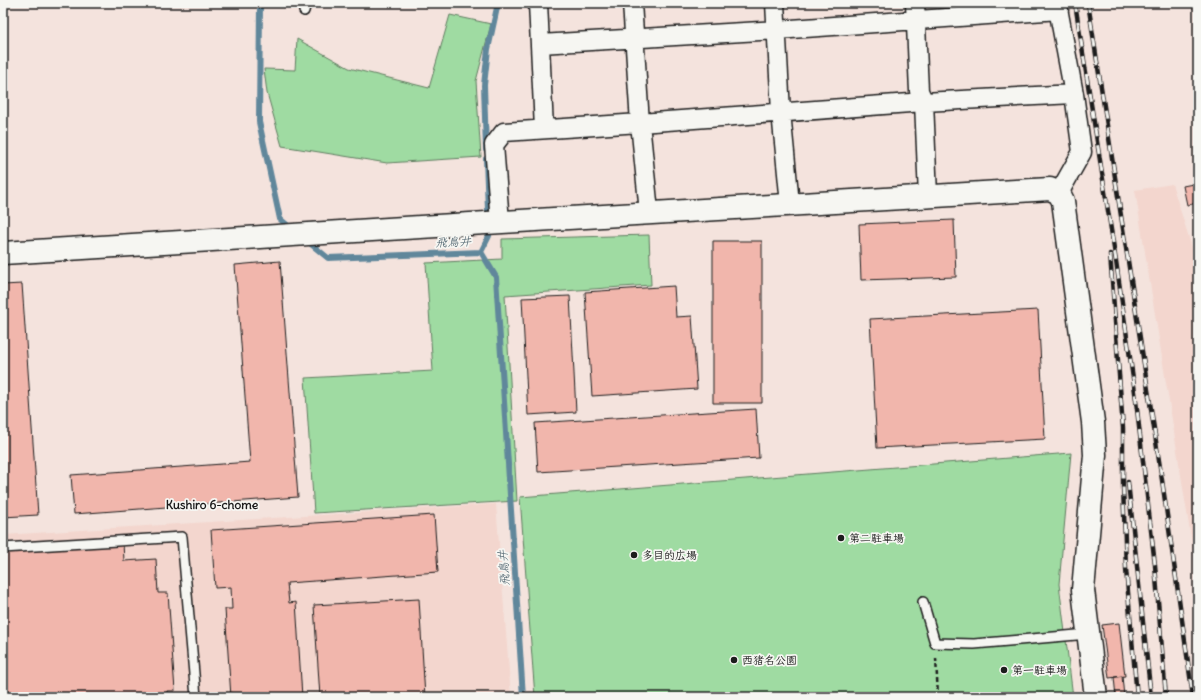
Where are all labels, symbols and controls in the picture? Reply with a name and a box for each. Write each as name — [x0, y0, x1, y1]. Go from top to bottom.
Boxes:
water label: 飛鳥井 — [435, 233, 472, 250]
district label: Kushiro 6-chome — [166, 497, 259, 512]
place label: 第二駐車場 — [849, 531, 904, 545]
marker: 第二駐車場 — [836, 533, 846, 543]
place label: 多目的広場 — [642, 548, 697, 562]
water label: 飛鳥井 — [495, 549, 512, 587]
marker: 多目的広場 — [629, 550, 639, 560]
place label: 西猪名公園 — [742, 653, 797, 667]
marker: 西猪名公園 — [729, 655, 739, 665]
place label: 第一駐車場 — [1012, 663, 1067, 677]
marker: 第一駐車場 — [999, 665, 1009, 675]

